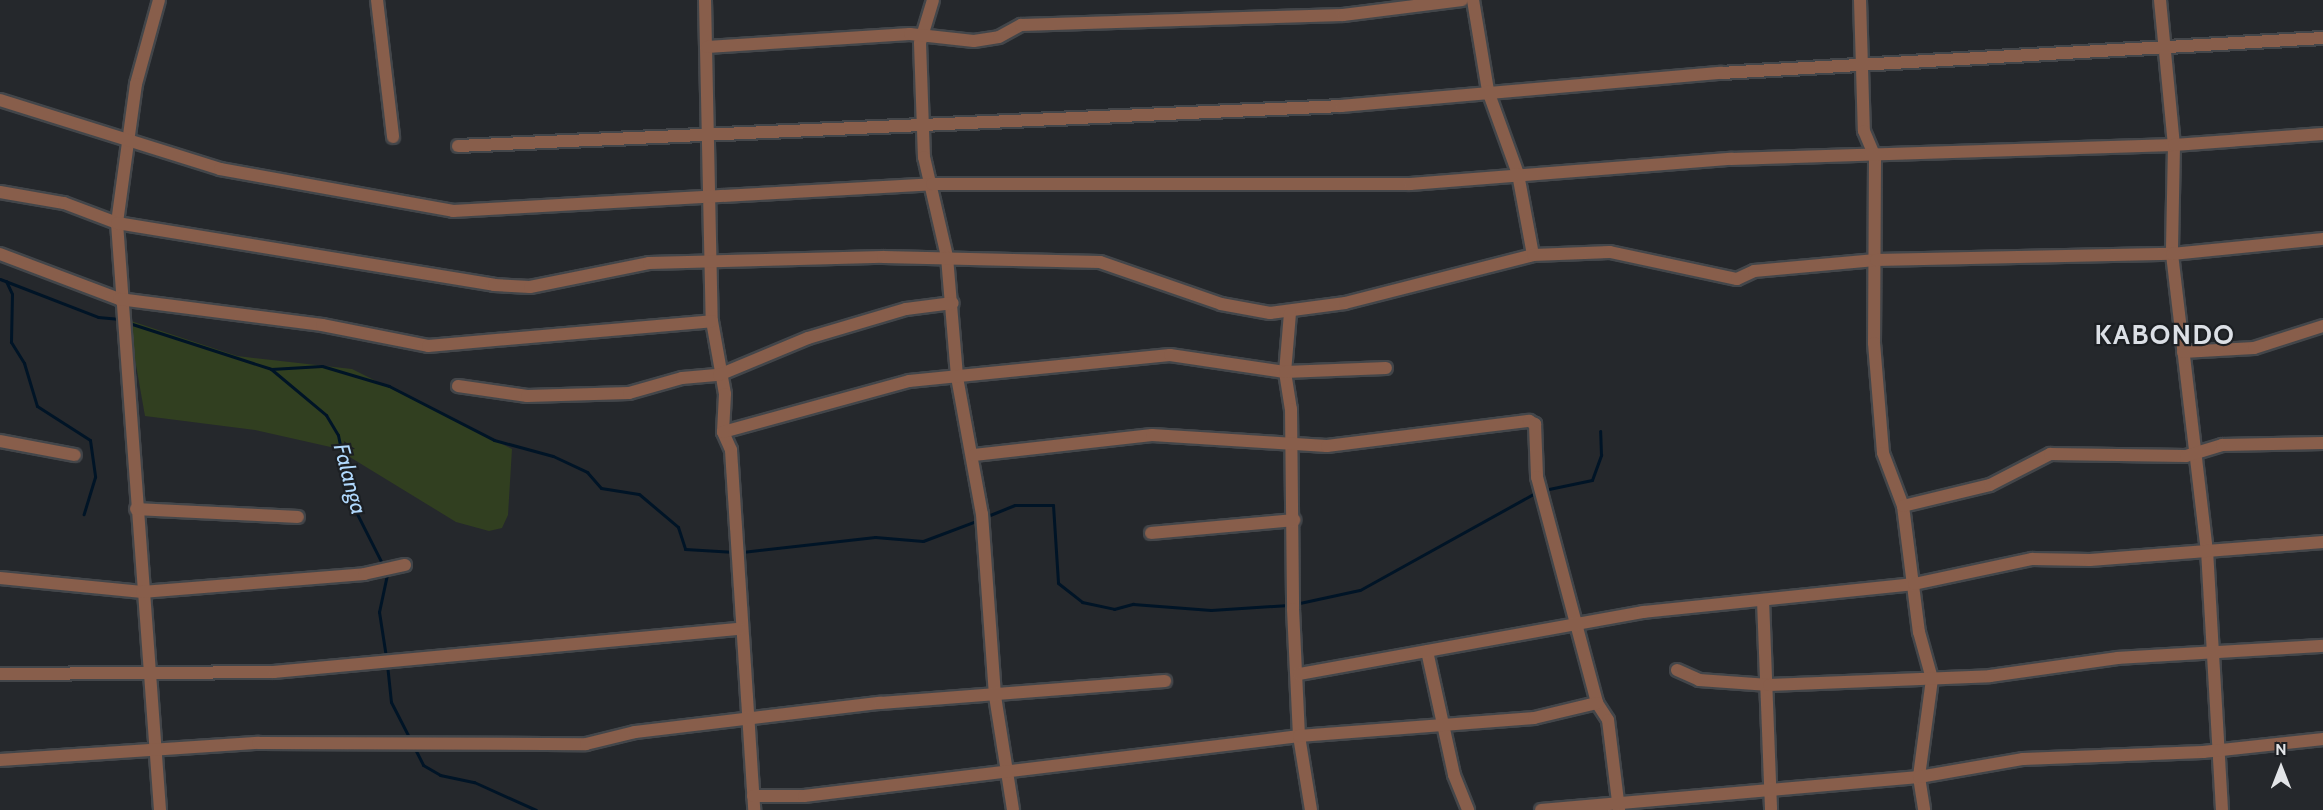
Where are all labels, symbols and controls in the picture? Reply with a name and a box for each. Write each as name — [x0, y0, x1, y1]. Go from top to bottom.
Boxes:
district label: KABONDO — [2095, 319, 2235, 351]
water label: Falanga — [328, 441, 372, 517]
north arrow — [2251, 738, 2311, 798]
text: N — [2275, 740, 2287, 759]

